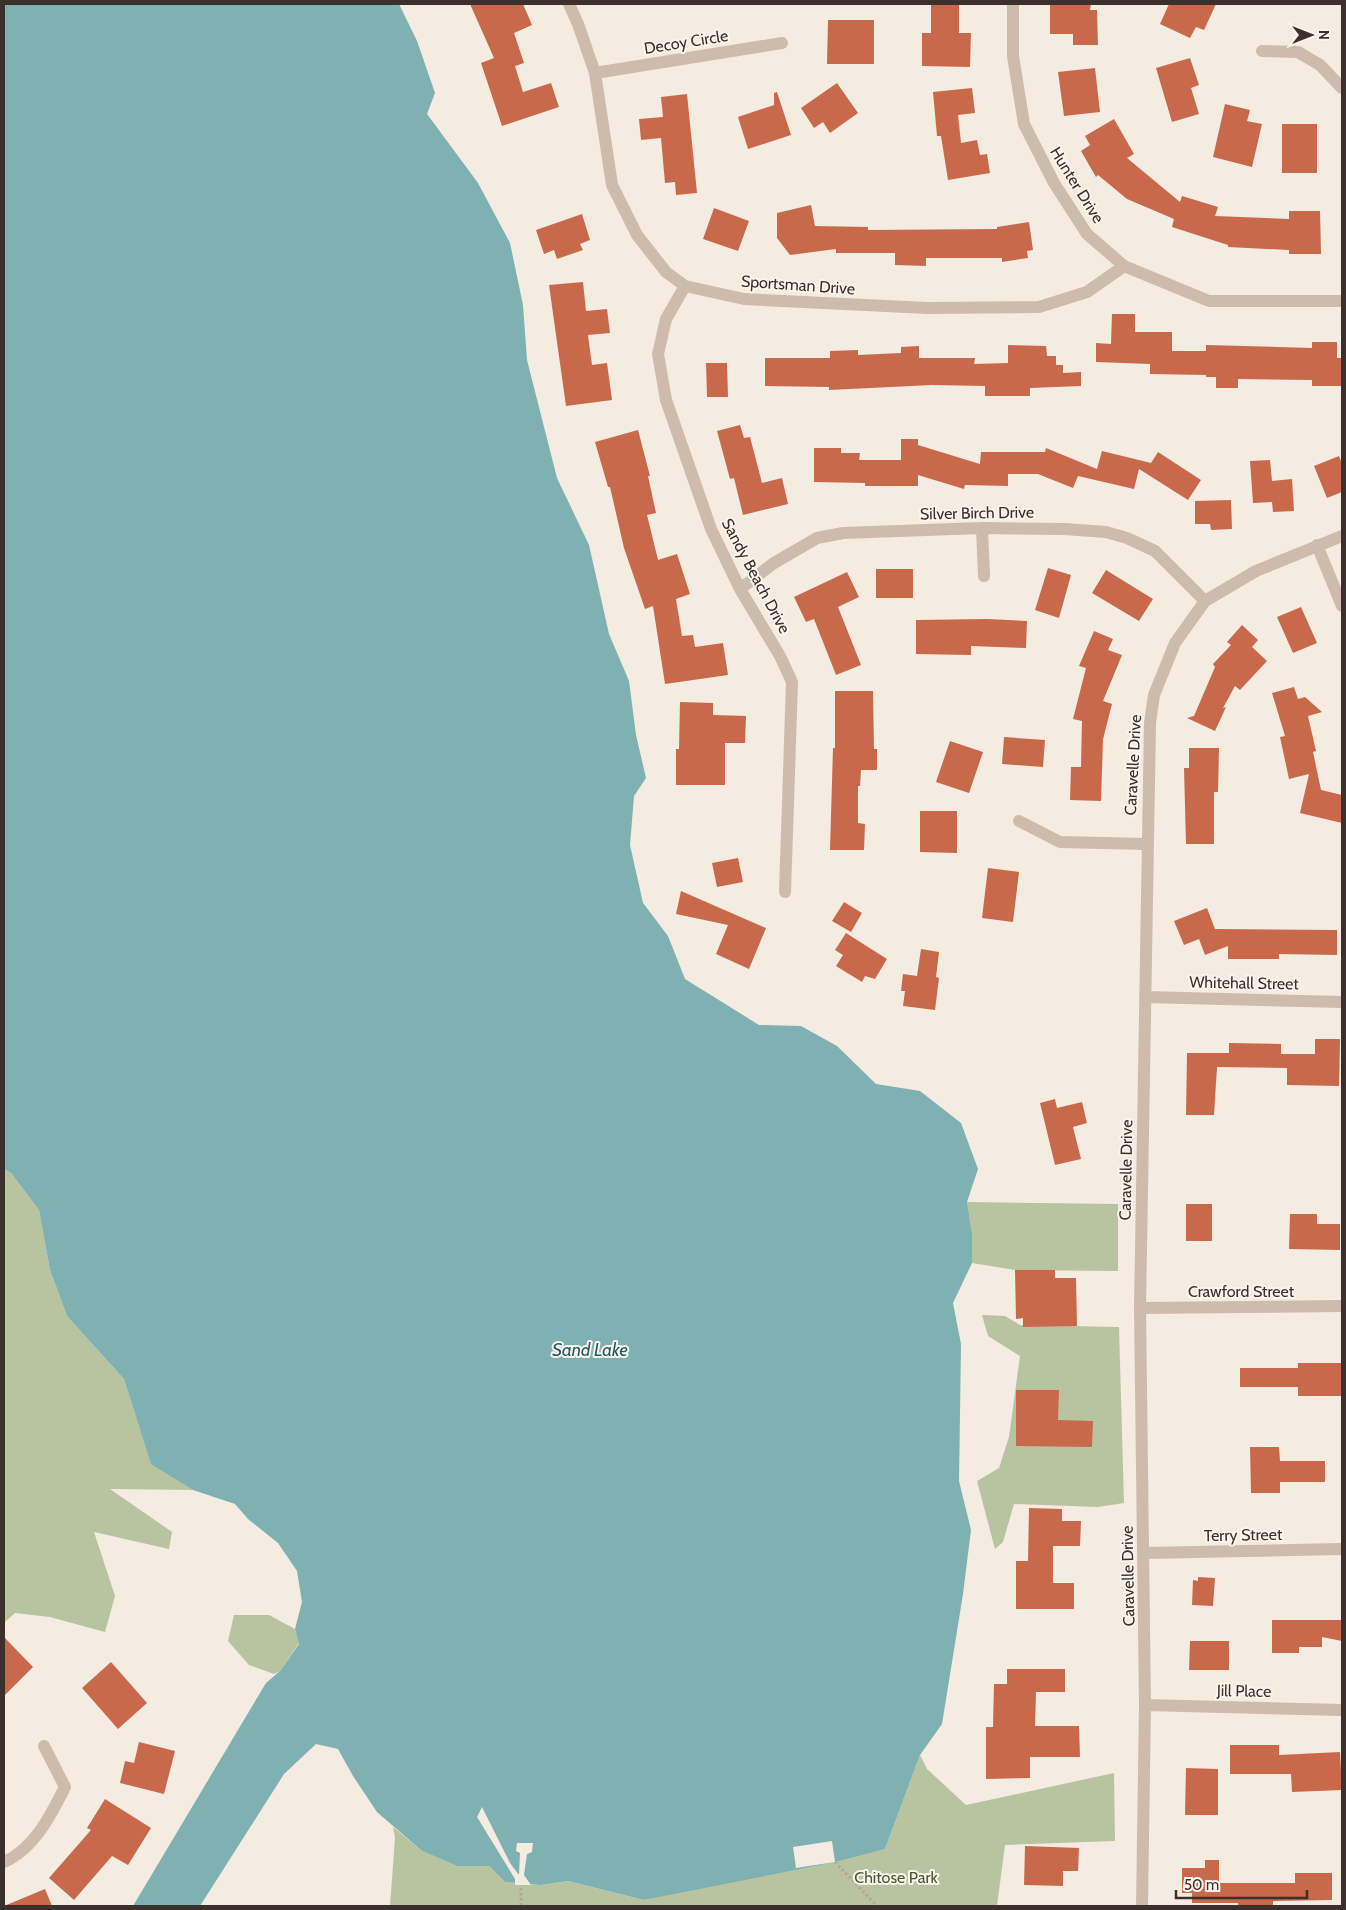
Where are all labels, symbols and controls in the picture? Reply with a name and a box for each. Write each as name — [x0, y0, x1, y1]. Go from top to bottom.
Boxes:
north arrow — [1286, 10, 1336, 60]
street label: Decoy Circle — [643, 26, 729, 58]
text: N — [1315, 30, 1333, 40]
street label: Hunter Drive — [1046, 143, 1108, 227]
street label: Sportsman Drive — [740, 272, 856, 298]
street label: Silver Birch Drive — [920, 503, 1034, 523]
street label: Sandy Beach Drive — [718, 515, 794, 637]
street label: Caravelle Drive — [1121, 714, 1145, 816]
street label: Whitehall Street — [1189, 973, 1299, 993]
street label: Caravelle Drive — [1116, 1119, 1136, 1221]
street label: Crawford Street — [1188, 1282, 1295, 1301]
water label: Sand Lake — [552, 1339, 628, 1361]
street label: Caravelle Drive — [1118, 1525, 1138, 1627]
street label: Terry Street — [1204, 1525, 1283, 1545]
street label: Jill Place — [1216, 1681, 1271, 1701]
park label: Chitose Park — [854, 1868, 938, 1887]
scale bar — [1176, 1868, 1307, 1900]
text: 50 m — [1184, 1876, 1219, 1894]

